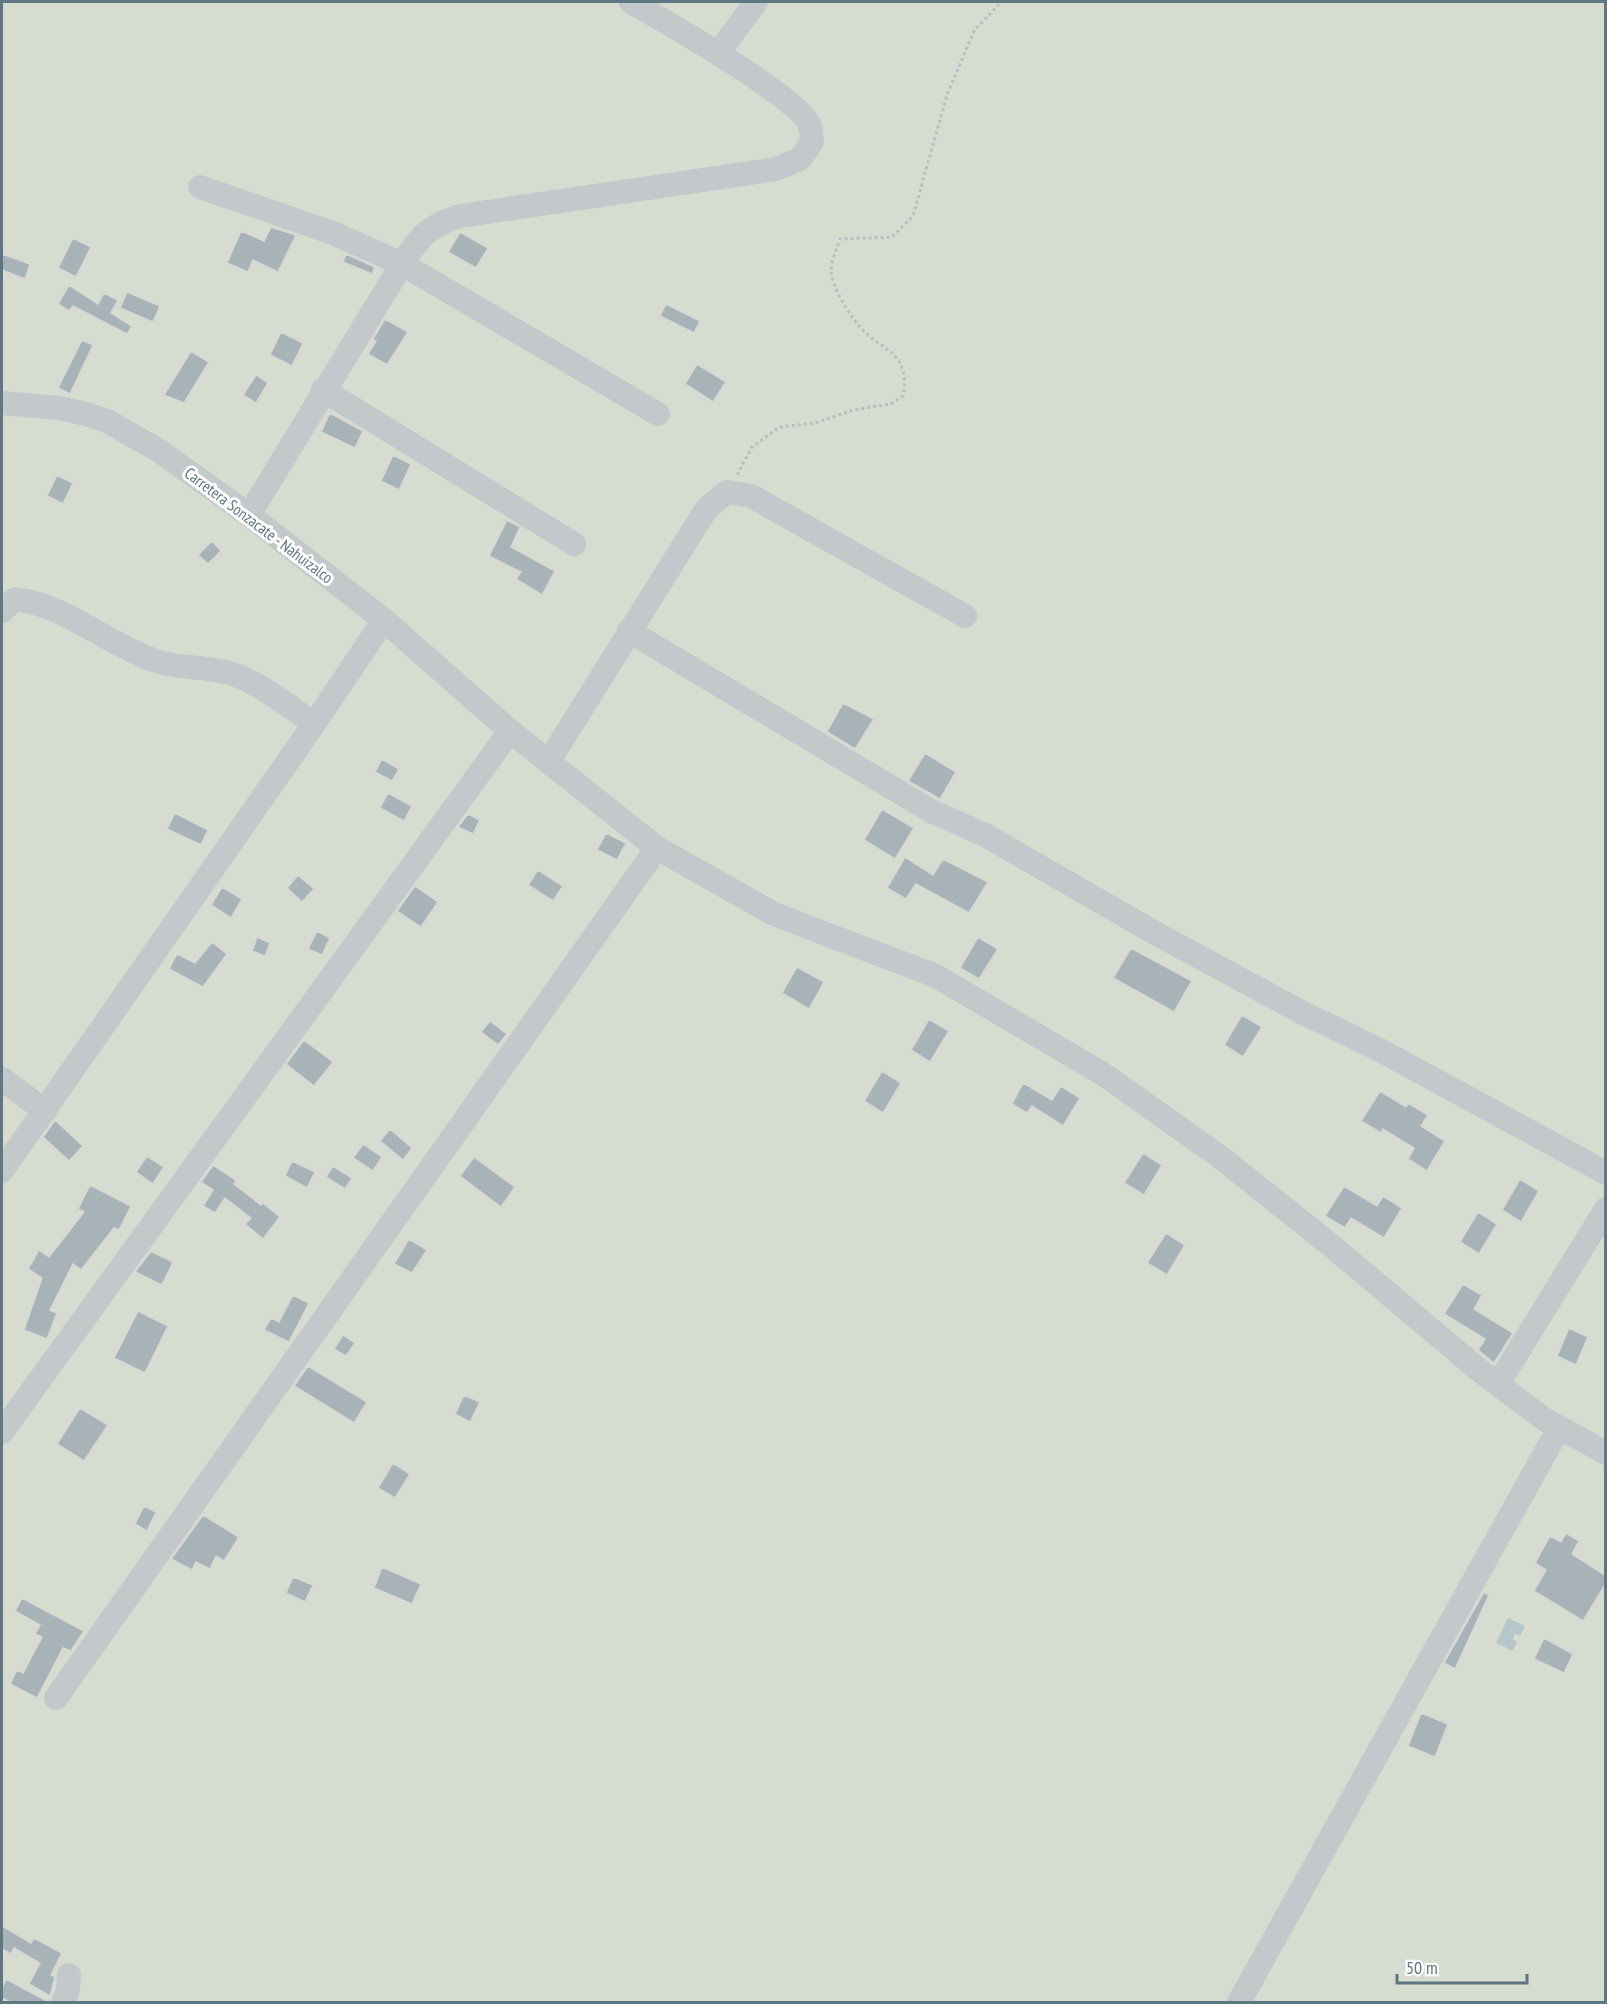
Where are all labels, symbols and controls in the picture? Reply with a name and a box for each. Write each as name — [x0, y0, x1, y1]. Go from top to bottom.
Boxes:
street label: Carretera Sonzacate - Nahuizalco — [181, 463, 337, 587]
scale bar — [1397, 1947, 1528, 1985]
text: 50 m — [1406, 1956, 1438, 1979]

